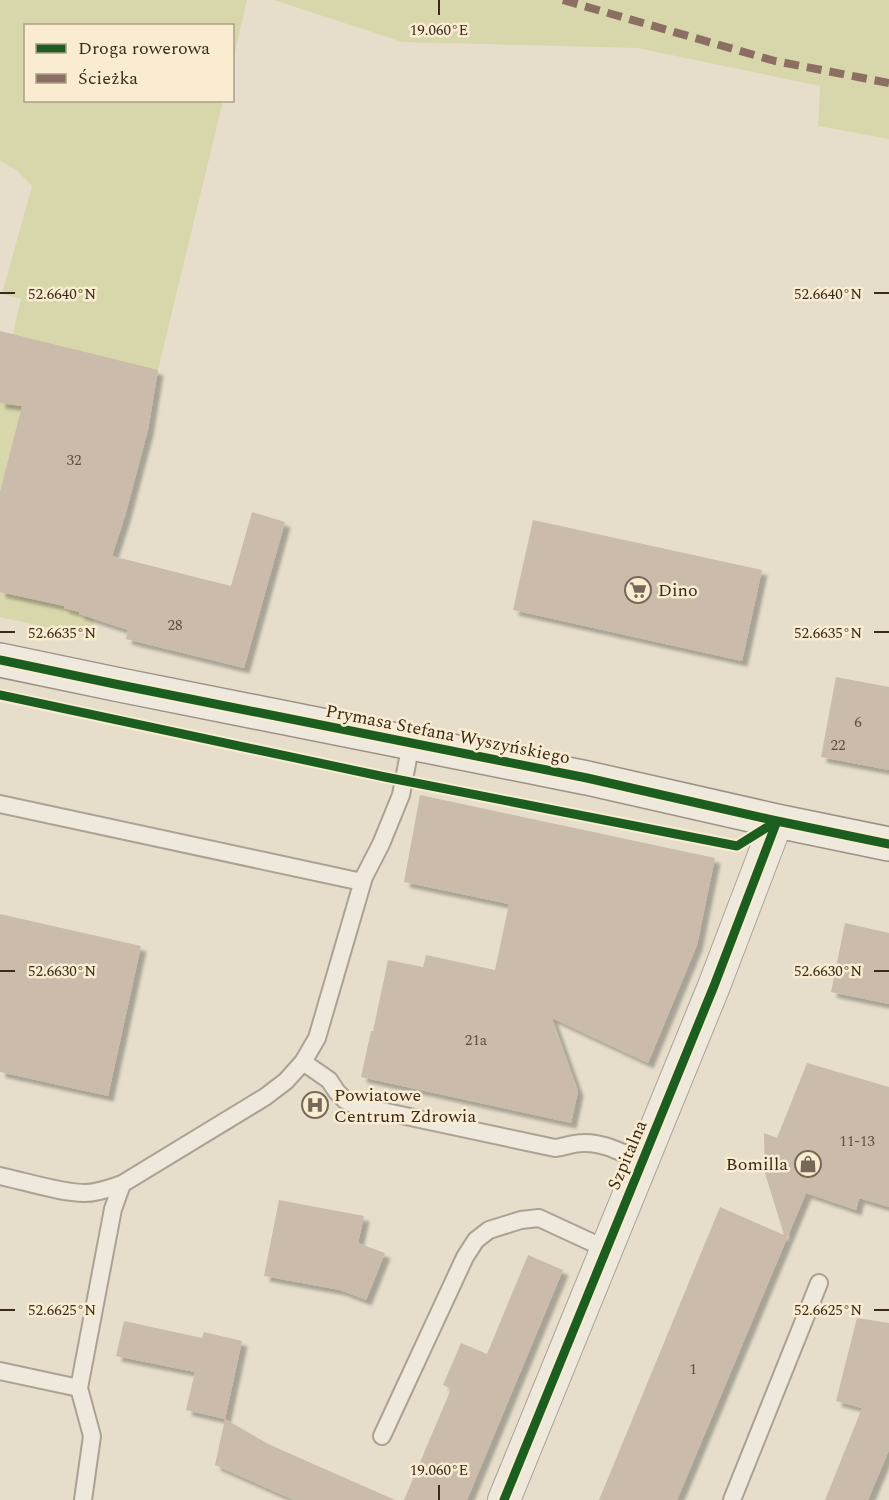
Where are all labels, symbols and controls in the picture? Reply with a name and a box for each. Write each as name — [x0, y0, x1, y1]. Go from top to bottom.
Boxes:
text: 19.060°E — [410, 19, 468, 42]
legend — [24, 24, 234, 102]
text: Droga rowerowa — [78, 35, 210, 62]
text: Ścieżka — [78, 65, 138, 92]
text: 52.6640°N — [28, 283, 96, 306]
text: 52.6640°N — [794, 283, 862, 306]
house number: 32 — [66, 449, 82, 472]
supermarket icon: Dino — [623, 575, 653, 605]
place label: Dino — [658, 577, 698, 604]
house number: 28 — [167, 614, 183, 637]
text: 52.6635°N — [28, 622, 96, 645]
text: 52.6635°N — [794, 622, 862, 645]
street label: Prymasa Stefana Wyszyńskiego — [323, 698, 573, 771]
house number: 6 — [854, 711, 862, 734]
house number: 22 — [830, 734, 846, 757]
text: 52.6630°N — [28, 960, 96, 983]
text: 52.6630°N — [794, 960, 862, 983]
house number: 21a — [465, 1029, 488, 1052]
place label: Powiatowe Centrum Zdrowia — [334, 1082, 476, 1130]
hospital icon: Powiatowe Centrum Zdrowia — [300, 1090, 330, 1120]
street label: Szpitalna — [601, 1116, 654, 1194]
house number: 11-13 — [839, 1130, 875, 1153]
shop icon: Bomilla — [793, 1149, 823, 1179]
place label: Bomilla — [726, 1151, 788, 1178]
text: 52.6625°N — [28, 1299, 96, 1322]
text: 52.6625°N — [794, 1299, 862, 1322]
house number: 1 — [689, 1358, 697, 1381]
text: 19.060°E — [410, 1459, 468, 1482]

